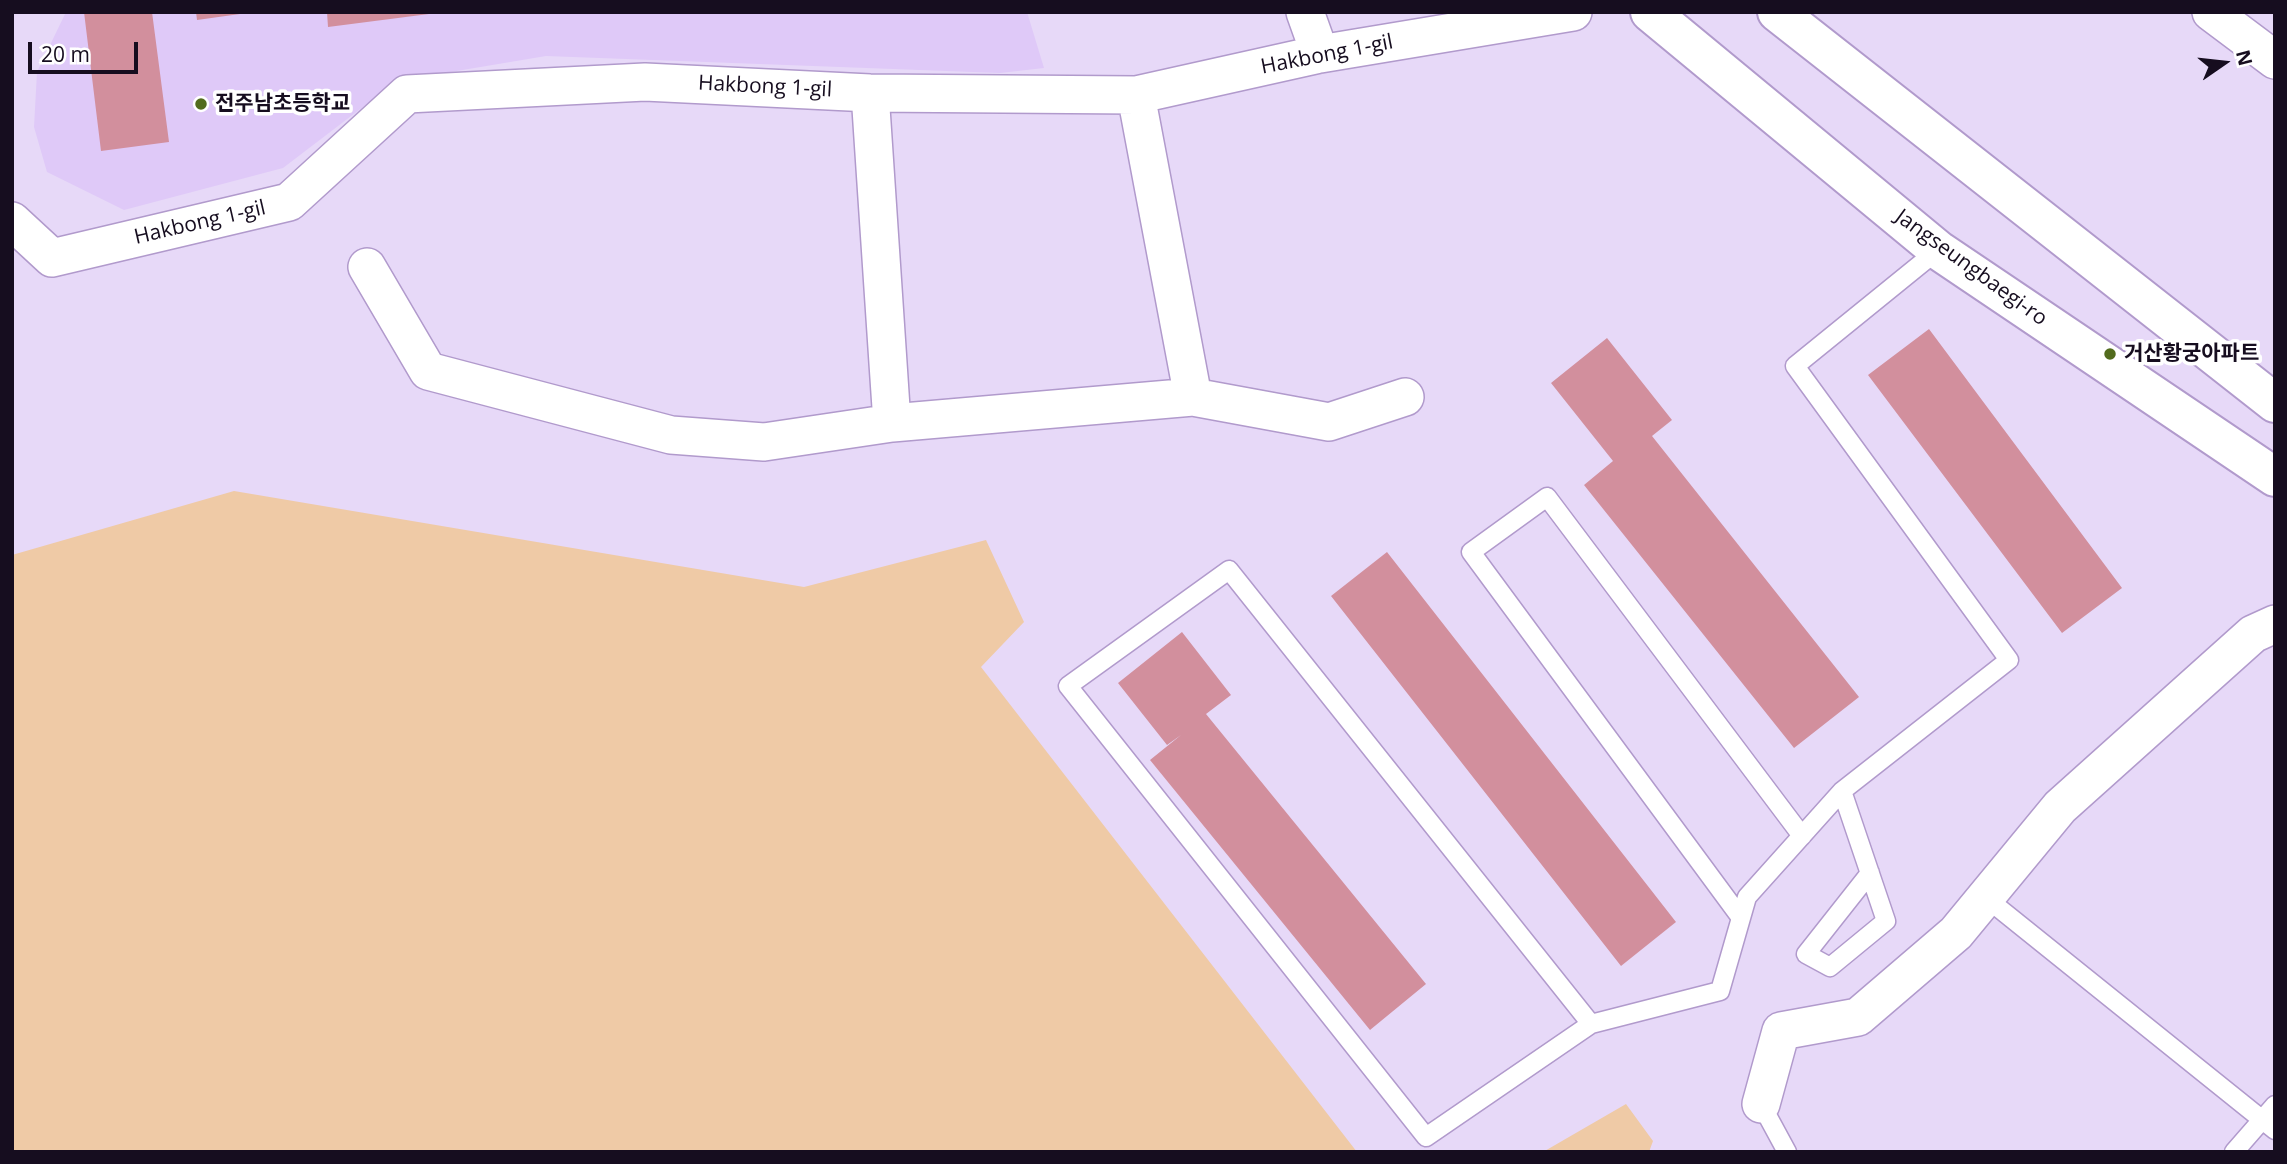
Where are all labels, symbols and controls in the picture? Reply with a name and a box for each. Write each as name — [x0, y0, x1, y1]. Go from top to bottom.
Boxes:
scale bar — [32, 28, 142, 72]
north arrow — [2189, 28, 2259, 98]
street label: Hakbong 1-gil — [1259, 30, 1395, 80]
text: 20 m — [41, 40, 90, 68]
text: N — [2230, 47, 2259, 69]
street label: Hakbong 1-gil — [697, 71, 833, 103]
place label: 전주남초등학교 — [215, 91, 350, 117]
marker: 전주남초등학교 — [193, 96, 209, 112]
street label: Hakbong 1-gil — [132, 196, 268, 250]
street label: Jangseungbaegi-ro — [1890, 204, 2052, 332]
place label: 거산황궁아파트 — [2124, 341, 2259, 367]
marker: 거산황궁아파트 — [2102, 346, 2118, 362]

